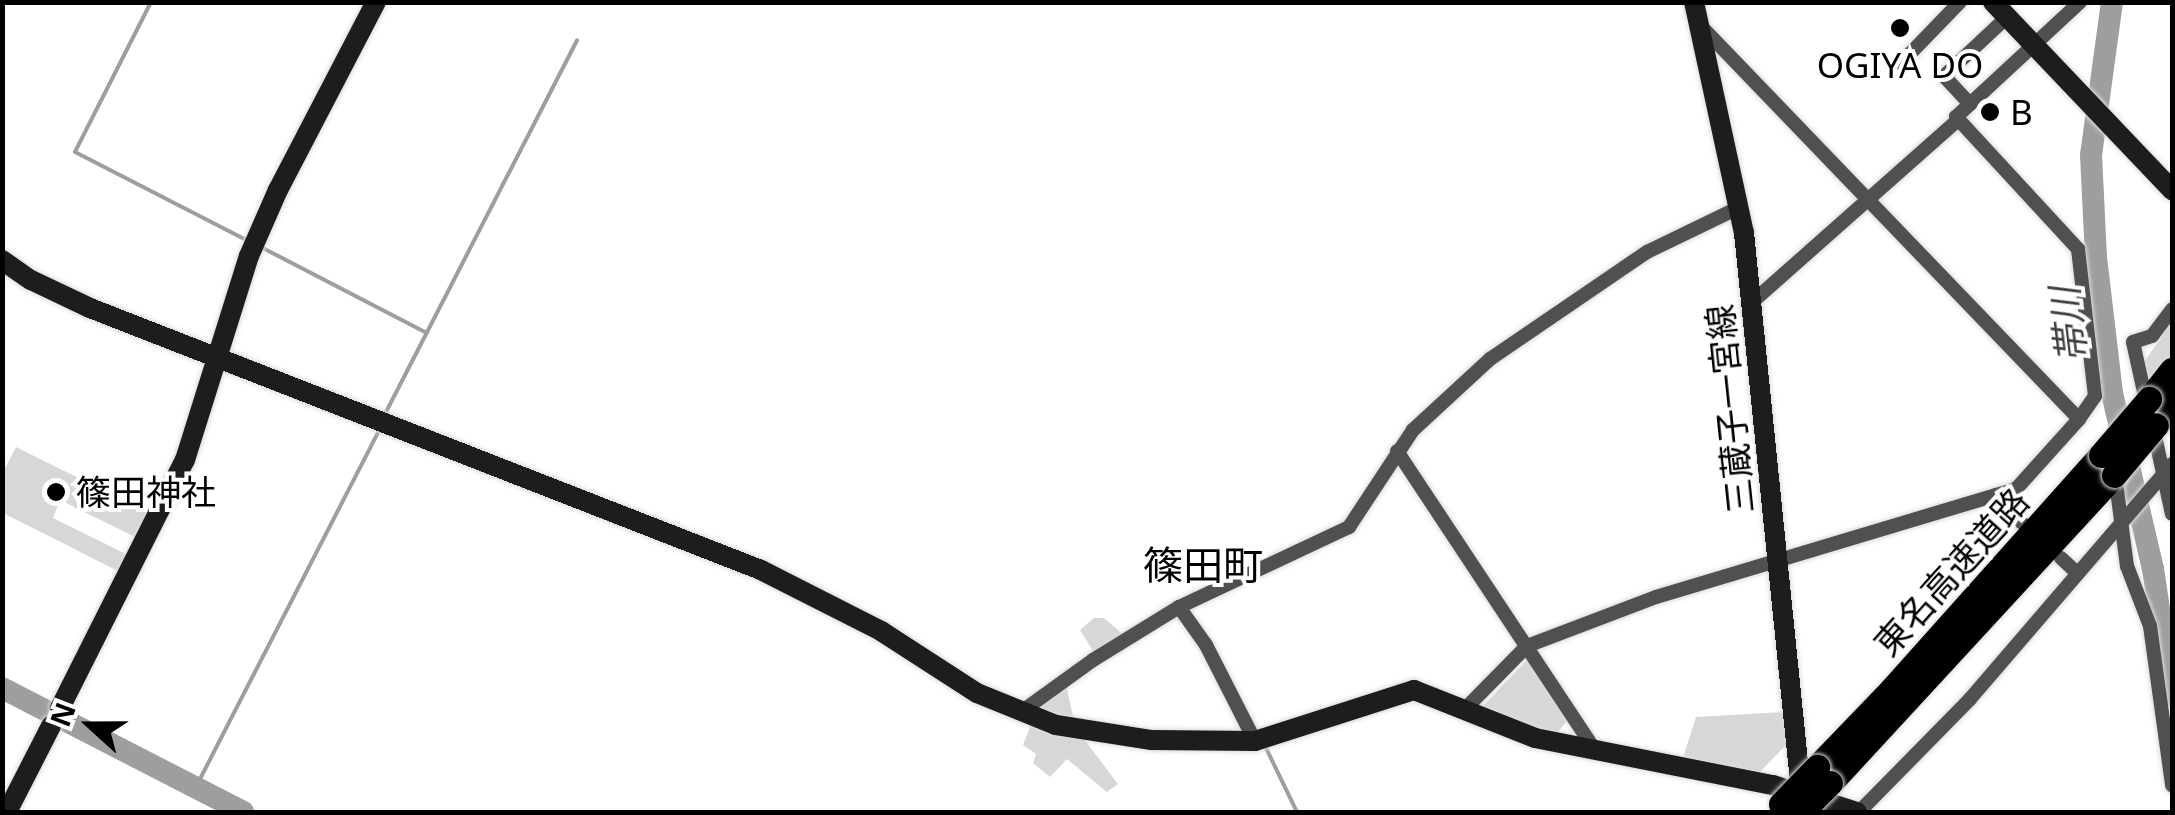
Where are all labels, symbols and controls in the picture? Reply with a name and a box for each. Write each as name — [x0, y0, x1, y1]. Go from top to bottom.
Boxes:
marker: OGIYA DO — [1889, 17, 1911, 39]
place label: OGIYA DO — [1817, 44, 1983, 86]
place label: B — [2010, 91, 2033, 133]
marker: B — [1979, 101, 2001, 123]
water label: 帯川 — [2041, 285, 2095, 365]
street label: 三蔵子一宮線 — [1698, 302, 1762, 516]
place label: 篠田神社 — [76, 471, 216, 513]
street label: 東名高速道路 — [1865, 480, 2037, 664]
marker: 篠田神社 — [45, 481, 67, 503]
district label: 篠田町 — [1143, 541, 1263, 589]
north arrow — [40, 675, 140, 775]
text: N — [40, 697, 84, 732]

